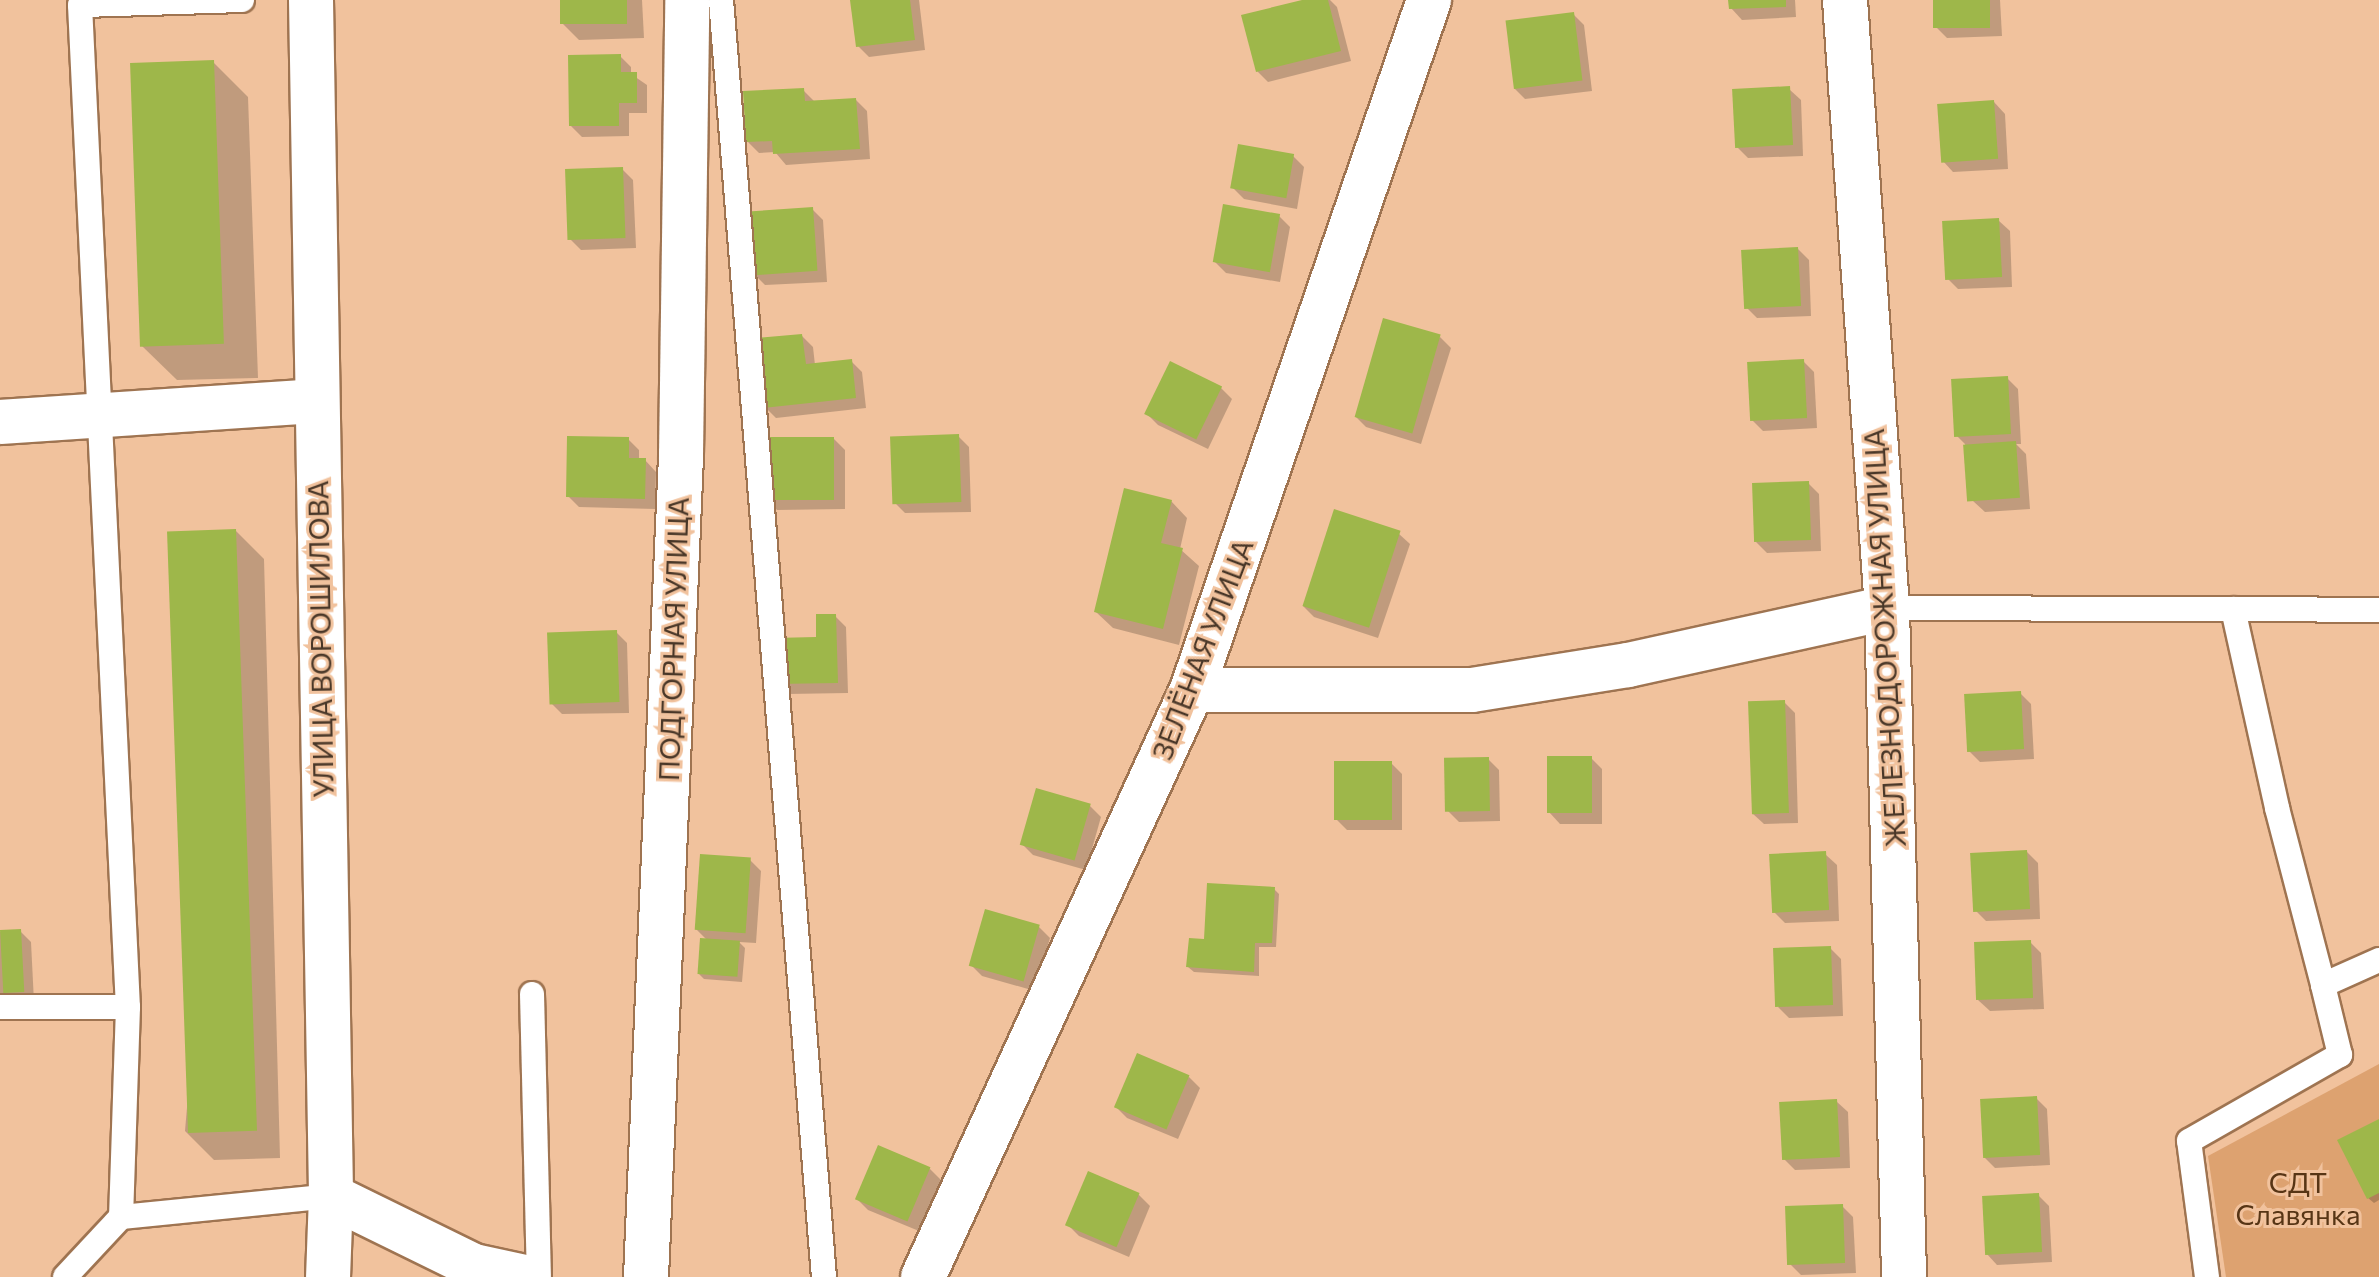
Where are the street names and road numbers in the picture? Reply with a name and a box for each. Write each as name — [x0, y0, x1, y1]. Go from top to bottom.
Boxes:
street label: ЖЕЛЕЗНОДОРОЖНАЯ УЛИЦА — [1856, 428, 1912, 848]
street label: УЛИЦА ВОРОШИЛОВА — [300, 480, 340, 798]
street label: ПОДГОРНАЯ УЛИЦА — [651, 496, 695, 782]
street label: ЗЕЛЁНАЯ УЛИЦА — [1144, 534, 1260, 764]

